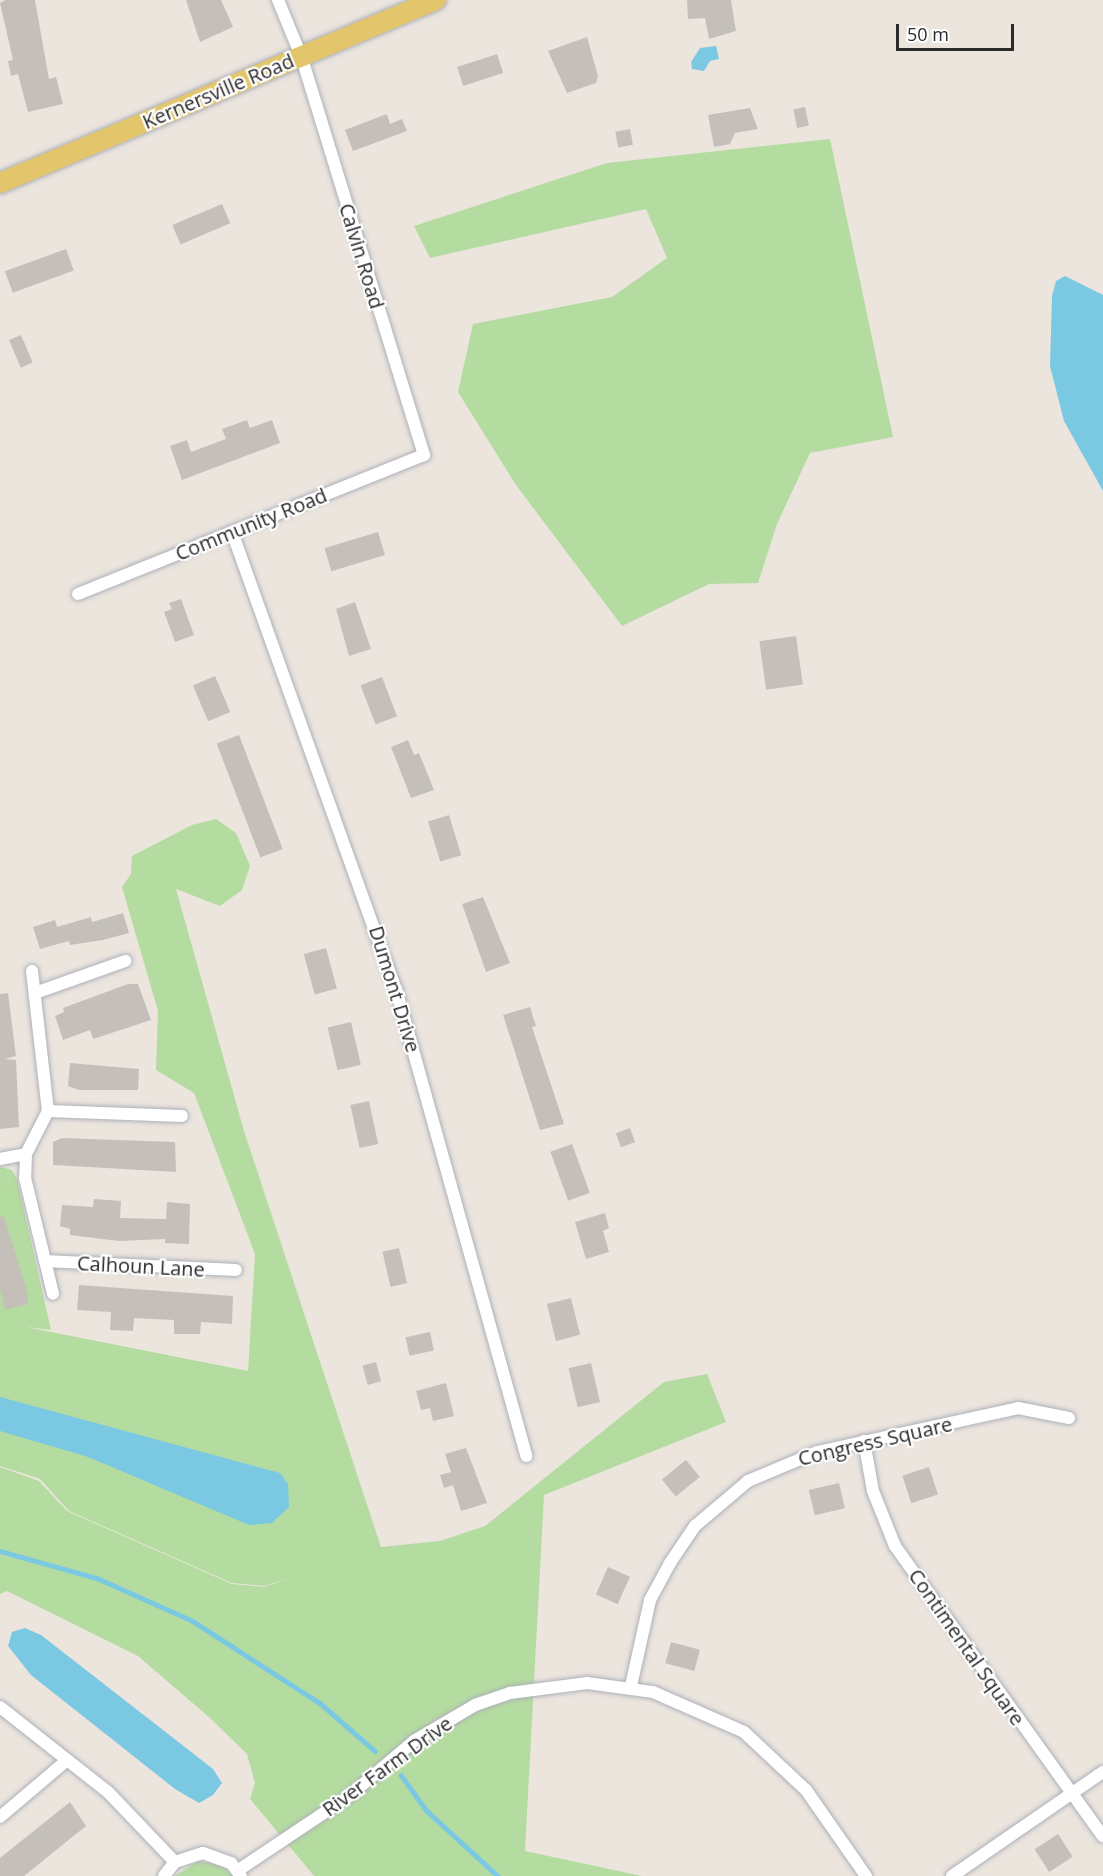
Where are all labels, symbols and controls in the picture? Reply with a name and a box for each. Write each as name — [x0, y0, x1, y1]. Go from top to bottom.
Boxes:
scale bar — [899, 12, 1018, 50]
text: 50 m — [907, 22, 949, 46]
street label: Kernersville Road — [139, 48, 297, 134]
street label: Calvin Road — [335, 200, 389, 312]
street label: Community Road — [172, 483, 330, 565]
street label: Dumont Drive — [364, 923, 426, 1055]
street label: Calhoun Lane — [77, 1251, 205, 1281]
street label: Congress Square — [796, 1412, 954, 1470]
street label: Contimental Square — [904, 1564, 1030, 1730]
street label: River Farm Drive — [318, 1711, 456, 1821]

